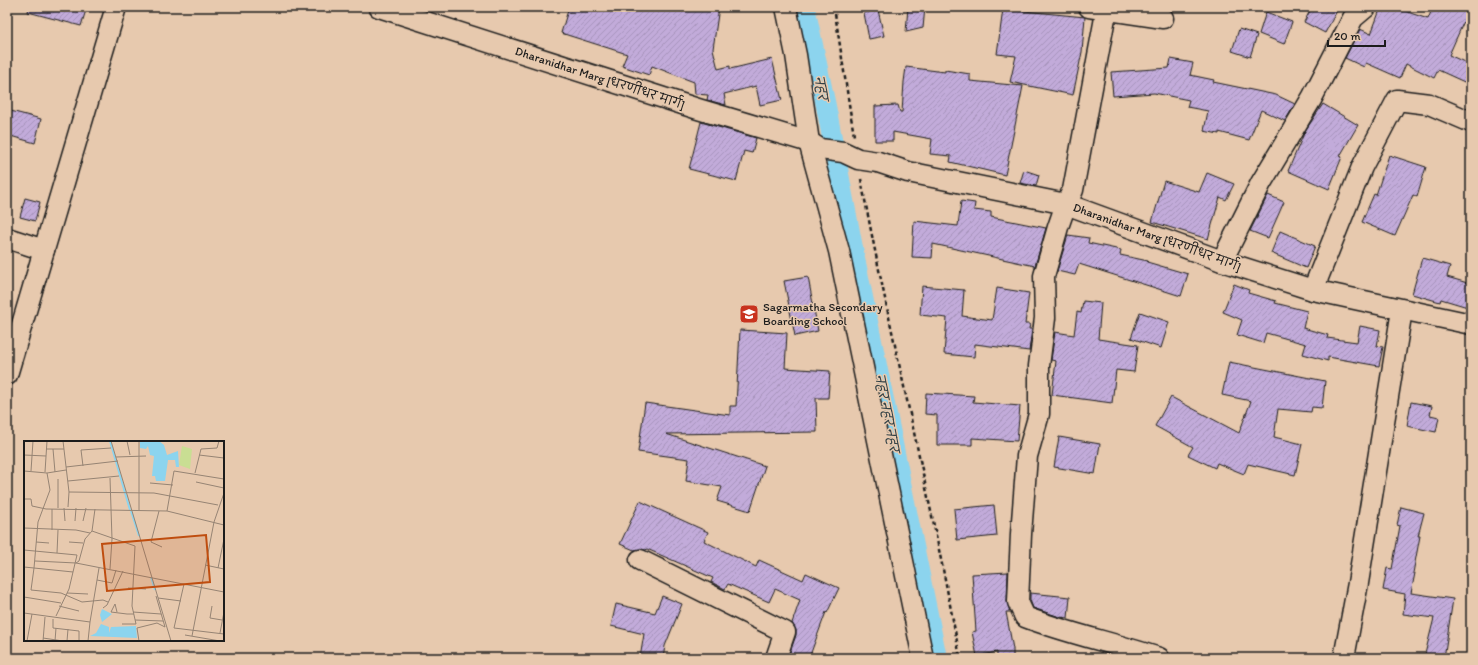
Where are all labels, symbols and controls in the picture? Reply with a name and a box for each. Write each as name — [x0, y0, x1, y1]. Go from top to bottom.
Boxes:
scale bar — [1328, 22, 1385, 48]
text: 20 m — [1334, 29, 1361, 43]
street label: Dharanidhar Marg [धरणीधर मार्ग] — [513, 42, 687, 112]
water label: नहर — [811, 75, 831, 105]
street label: Dharanidhar Marg [धरणीधर मार्ग] — [1071, 198, 1244, 274]
place label: Sagarmatha Secondary Boarding School — [763, 300, 883, 328]
school or university icon: Sagarmatha Secondary Boarding School — [738, 303, 760, 325]
water label: नहर नहर नहर — [872, 373, 903, 457]
inset map — [24, 441, 224, 641]

